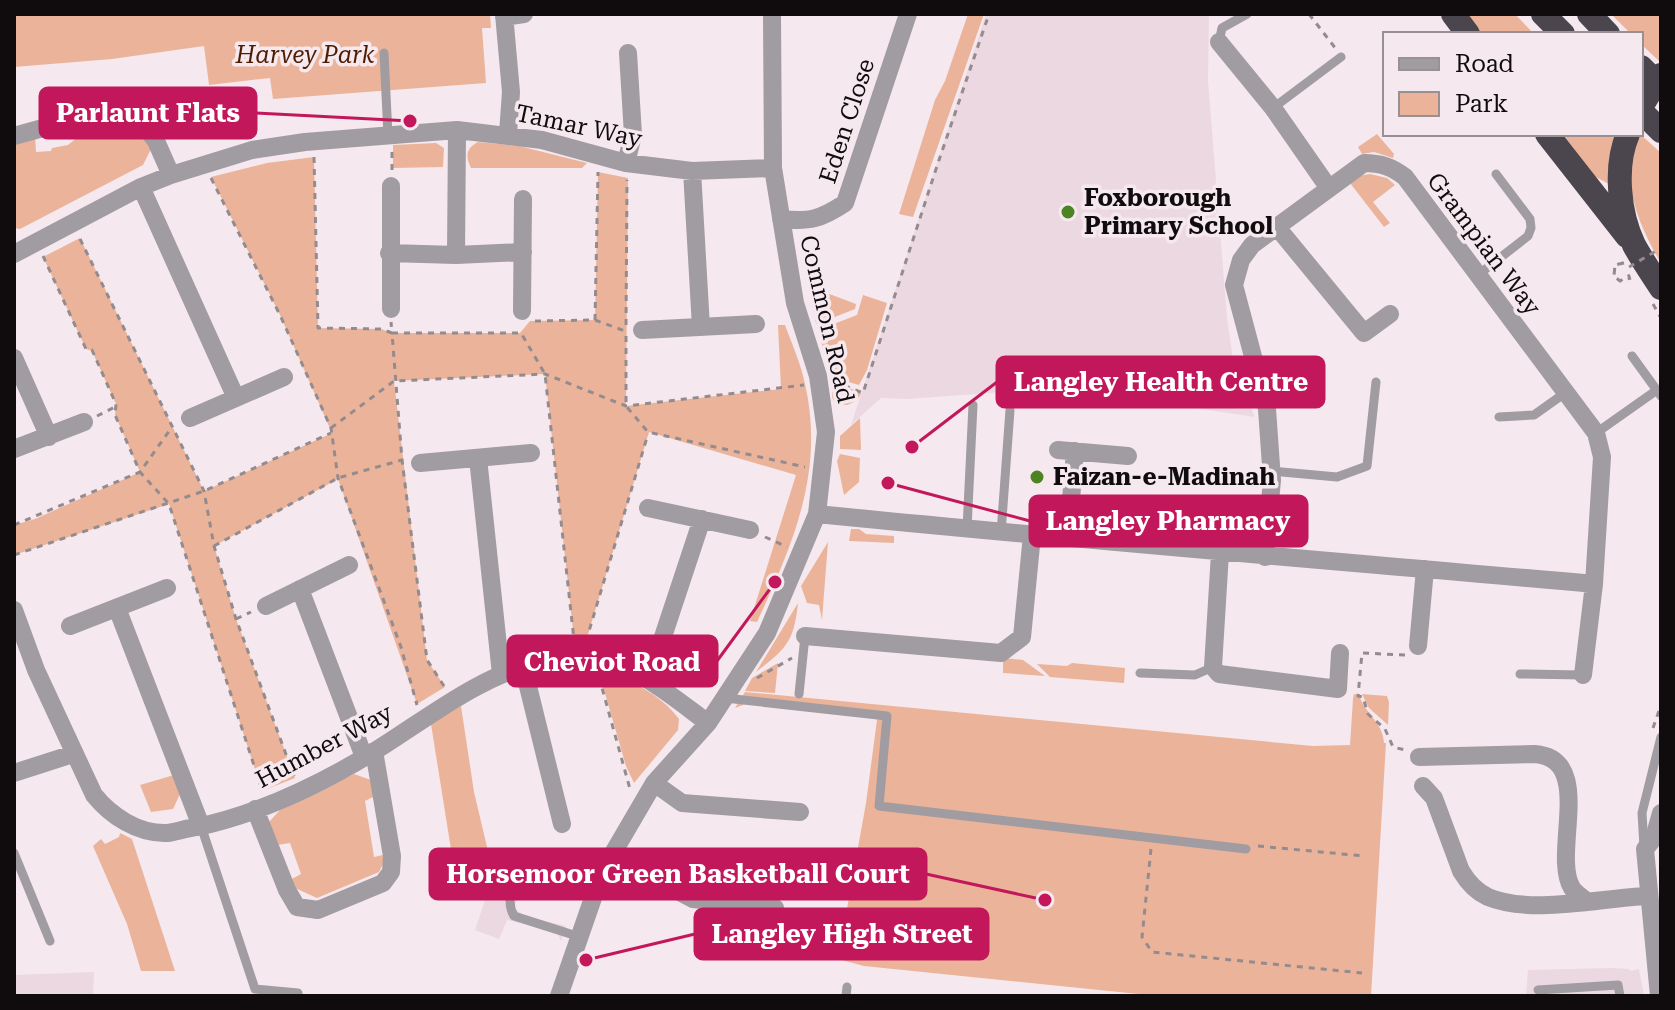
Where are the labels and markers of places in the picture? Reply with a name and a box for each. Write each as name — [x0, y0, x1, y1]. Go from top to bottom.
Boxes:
callout: Parlaunt Flats — [40, 88, 256, 138]
place label: Foxborough Primary School — [1084, 184, 1273, 240]
marker: Foxborough Primary School — [1059, 203, 1077, 221]
callout: Langley Health Centre — [997, 357, 1324, 407]
place label: Faizan-e-Madinah — [1053, 463, 1275, 491]
marker: Faizan-e-Madinah — [1028, 468, 1046, 486]
callout: Langley Pharmacy — [1030, 496, 1307, 546]
callout: Cheviot Road — [508, 636, 717, 686]
callout: Horsemoor Green Basketball Court — [430, 849, 926, 899]
callout: Langley High Street — [695, 909, 988, 959]

